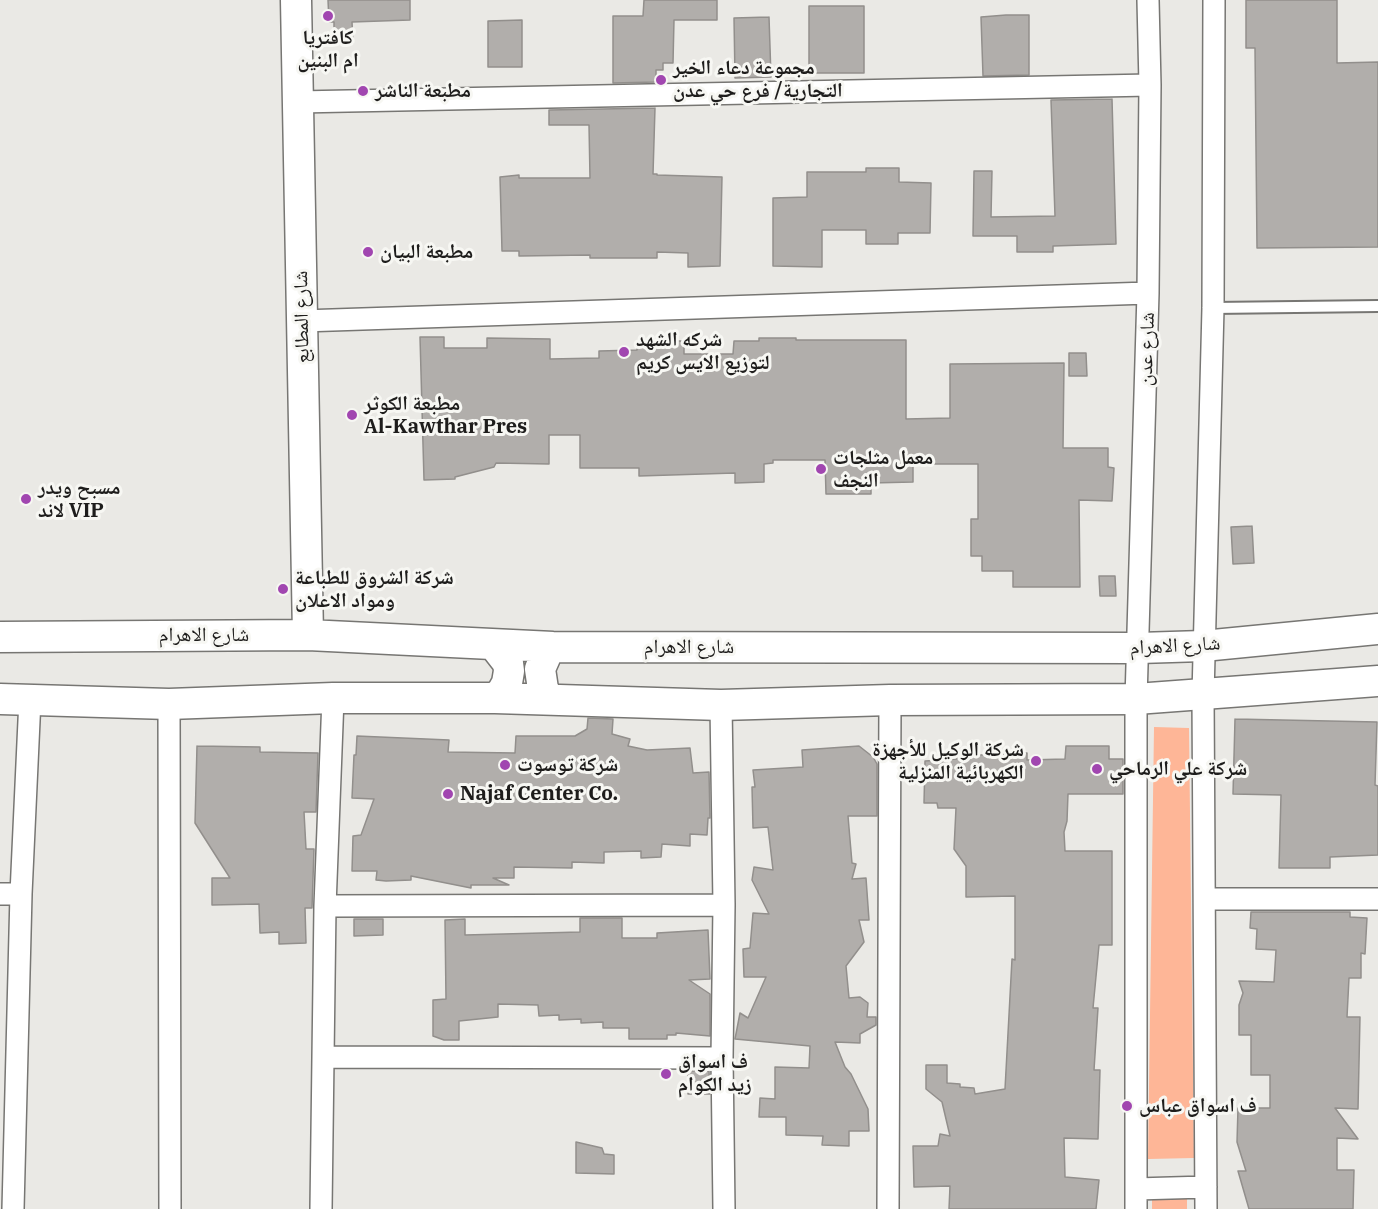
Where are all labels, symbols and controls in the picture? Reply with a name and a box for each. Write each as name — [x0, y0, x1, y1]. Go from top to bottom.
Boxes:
marker: كافتريا ام البنين — [321, 9, 335, 23]
place label: كافتريا ام البنين — [297, 26, 359, 73]
place label: مجموعة دعاء الخير التجارية/ فرع حي عدن — [673, 56, 843, 103]
marker: مجموعة دعاء الخير التجارية/ فرع حي عدن — [654, 73, 668, 87]
place label: مطبعة الناشر — [375, 79, 471, 103]
marker: مطبعة الناشر — [356, 84, 370, 98]
place label: مطبعة البيان — [380, 240, 473, 264]
marker: مطبعة البيان — [361, 245, 375, 259]
street label: شارع المطابع — [289, 270, 315, 364]
street label: شارع عدن — [1134, 312, 1160, 386]
place label: شركه الشهد لتوزيع الايس كريم — [636, 328, 769, 375]
marker: شركه الشهد لتوزيع الايس كريم — [617, 345, 631, 359]
place label: مطبعة الكوثر Al-Kawthar Pres — [364, 392, 527, 439]
marker: مطبعة الكوثر Al-Kawthar Pres — [345, 408, 359, 422]
place label: معمل مثلجات النجف — [833, 446, 933, 493]
marker: معمل مثلجات النجف — [814, 462, 828, 476]
place label: مسبح ويدر لاند VIP — [38, 476, 120, 523]
marker: مسبح ويدر لاند VIP — [19, 492, 33, 506]
place label: شركة الشروق للطباعة ومواد الاعلان — [295, 566, 454, 613]
marker: شركة الشروق للطباعة ومواد الاعلان — [276, 582, 290, 596]
street label: شارع الاهرام — [159, 623, 249, 647]
street label: شارع الاهرام — [1129, 632, 1221, 660]
street label: شارع الاهرام — [644, 635, 734, 659]
place label: شركة الوكيل للأجهزة الكهربائية المنزلية — [872, 738, 1024, 785]
place label: شركة توسوت — [517, 753, 618, 777]
marker: شركة الوكيل للأجهزة الكهربائية المنزلية — [1029, 754, 1043, 768]
place label: شركة علي الرماحي — [1109, 757, 1247, 781]
marker: شركة توسوت — [498, 758, 512, 772]
marker: شركة علي الرماحي — [1090, 762, 1104, 776]
place label: Najaf Center Co. — [460, 782, 618, 806]
marker: Najaf Center Co. — [441, 787, 455, 801]
place label: ف اسواق زيد الكوام — [678, 1050, 752, 1097]
marker: ف اسواق زيد الكوام — [659, 1067, 673, 1081]
place label: ف اسواق عباس — [1139, 1094, 1257, 1118]
marker: ف اسواق عباس — [1120, 1099, 1134, 1113]

